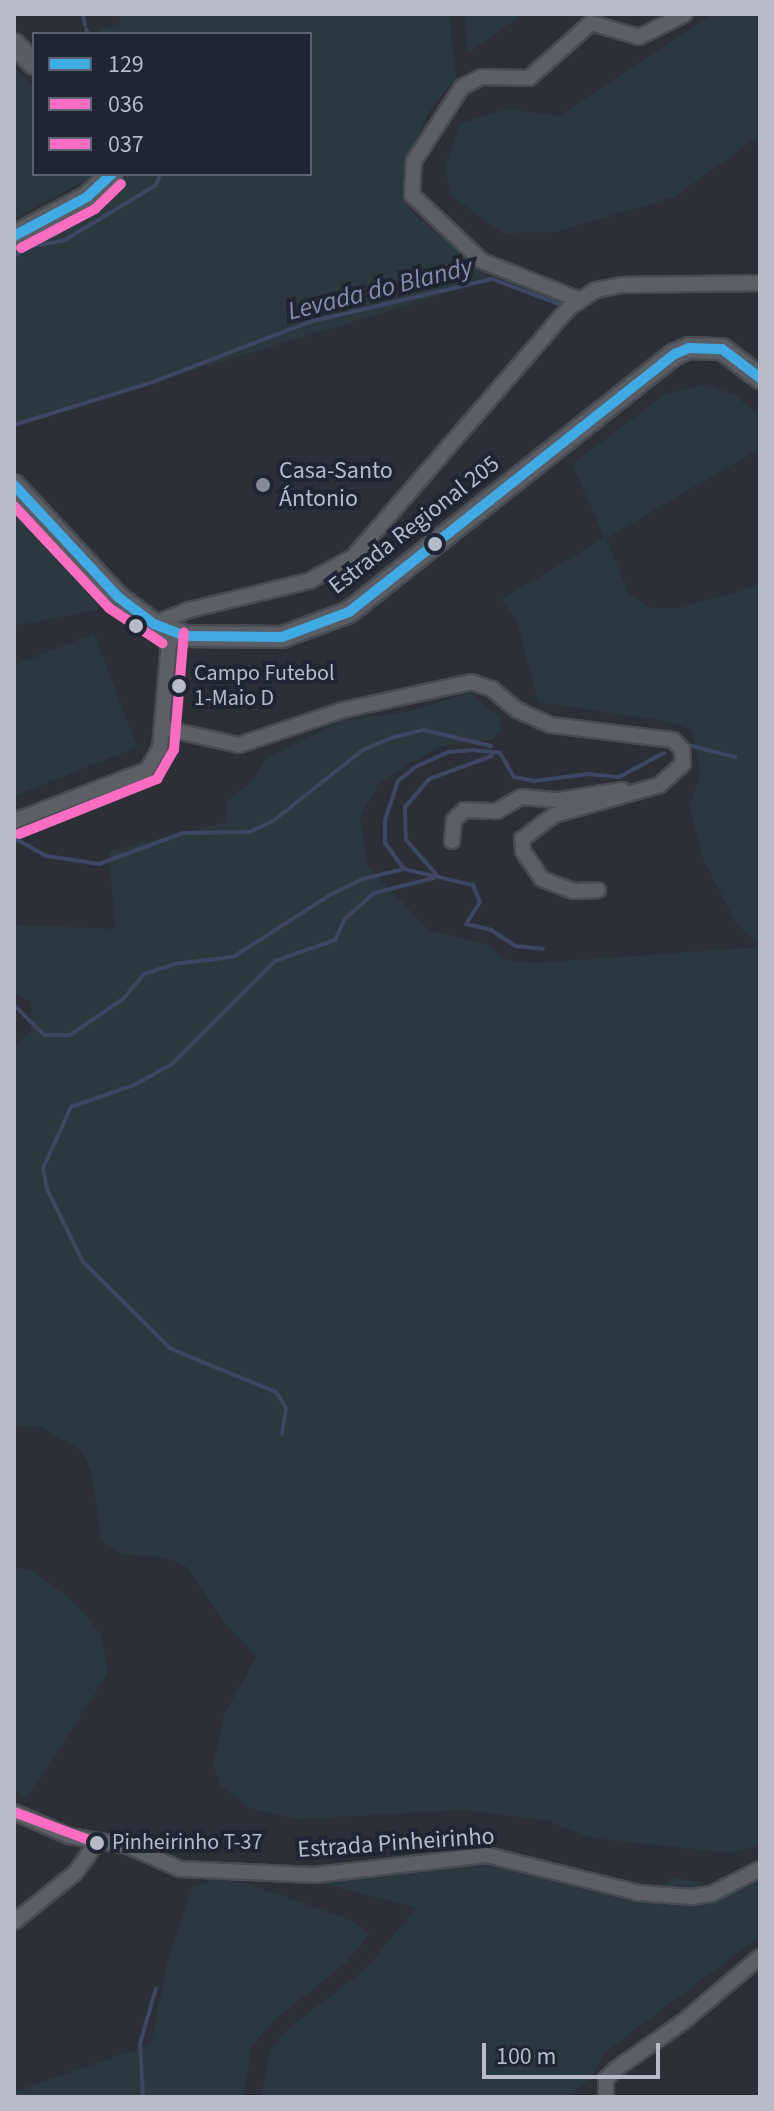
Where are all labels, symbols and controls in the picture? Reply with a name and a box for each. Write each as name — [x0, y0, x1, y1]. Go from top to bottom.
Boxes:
legend — [32, 32, 312, 176]
text: 129 — [108, 47, 144, 82]
text: 036 — [108, 87, 144, 122]
text: 037 — [108, 127, 144, 162]
water label: Levada do Blandy — [284, 251, 476, 327]
street label: Estrada Regional 205 — [323, 449, 505, 601]
place label: Casa-Santo Ántonio — [279, 457, 393, 513]
marker: Casa-Santo Ántonio — [254, 476, 272, 494]
unlabelled marker — [427, 536, 443, 552]
unlabelled marker — [128, 618, 144, 634]
place label: Campo Futebol 1-Maio D — [194, 660, 335, 712]
marker: Campo Futebol 1-Maio D — [171, 678, 187, 694]
street label: Estrada Pinheirinho — [297, 1822, 495, 1864]
place label: Pinheirinho T-37 — [112, 1830, 262, 1856]
marker: Pinheirinho T-37 — [89, 1835, 105, 1851]
scale bar — [486, 2027, 664, 2077]
text: 100 m — [496, 2039, 556, 2074]

